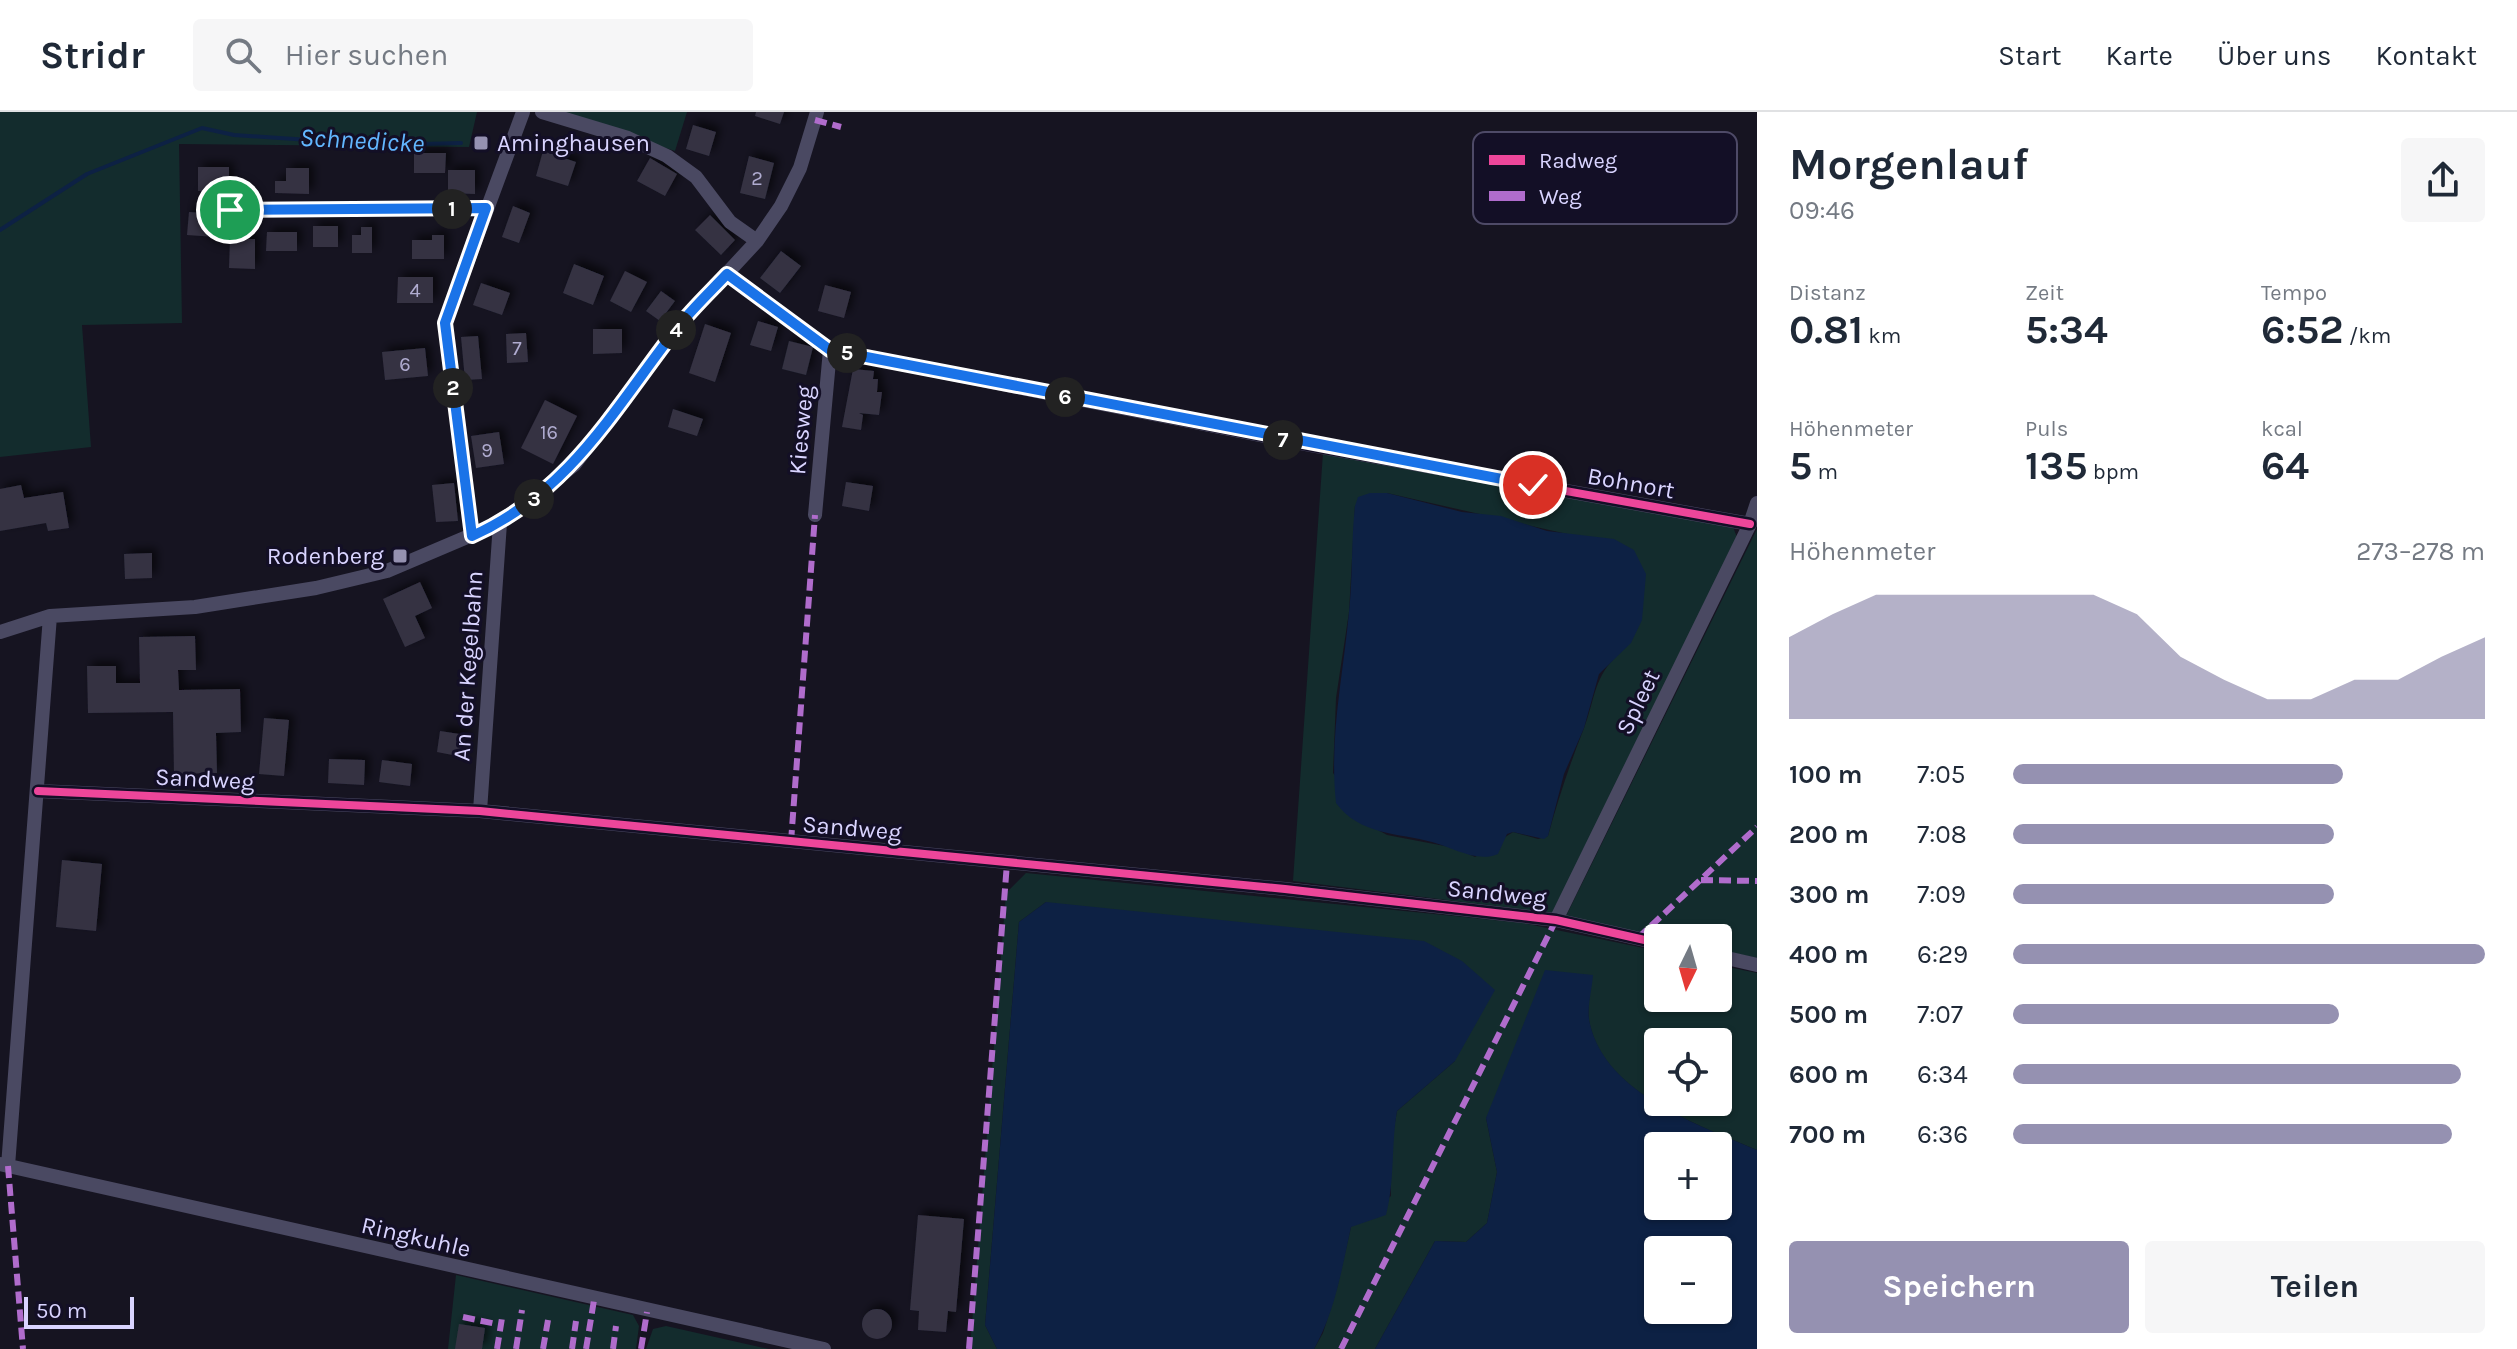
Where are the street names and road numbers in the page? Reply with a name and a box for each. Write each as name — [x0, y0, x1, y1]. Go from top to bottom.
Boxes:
street label: Kiesweg — [783, 384, 819, 476]
street label: Bohnort — [1585, 462, 1677, 504]
street label: An der Kegelbahn — [447, 570, 489, 762]
street label: Spleet — [1610, 665, 1666, 739]
street label: Sandweg — [154, 762, 256, 796]
street label: Sandweg — [801, 810, 903, 846]
street label: Sandweg — [1446, 874, 1548, 912]
street label: Ringkuhle — [359, 1211, 473, 1263]

